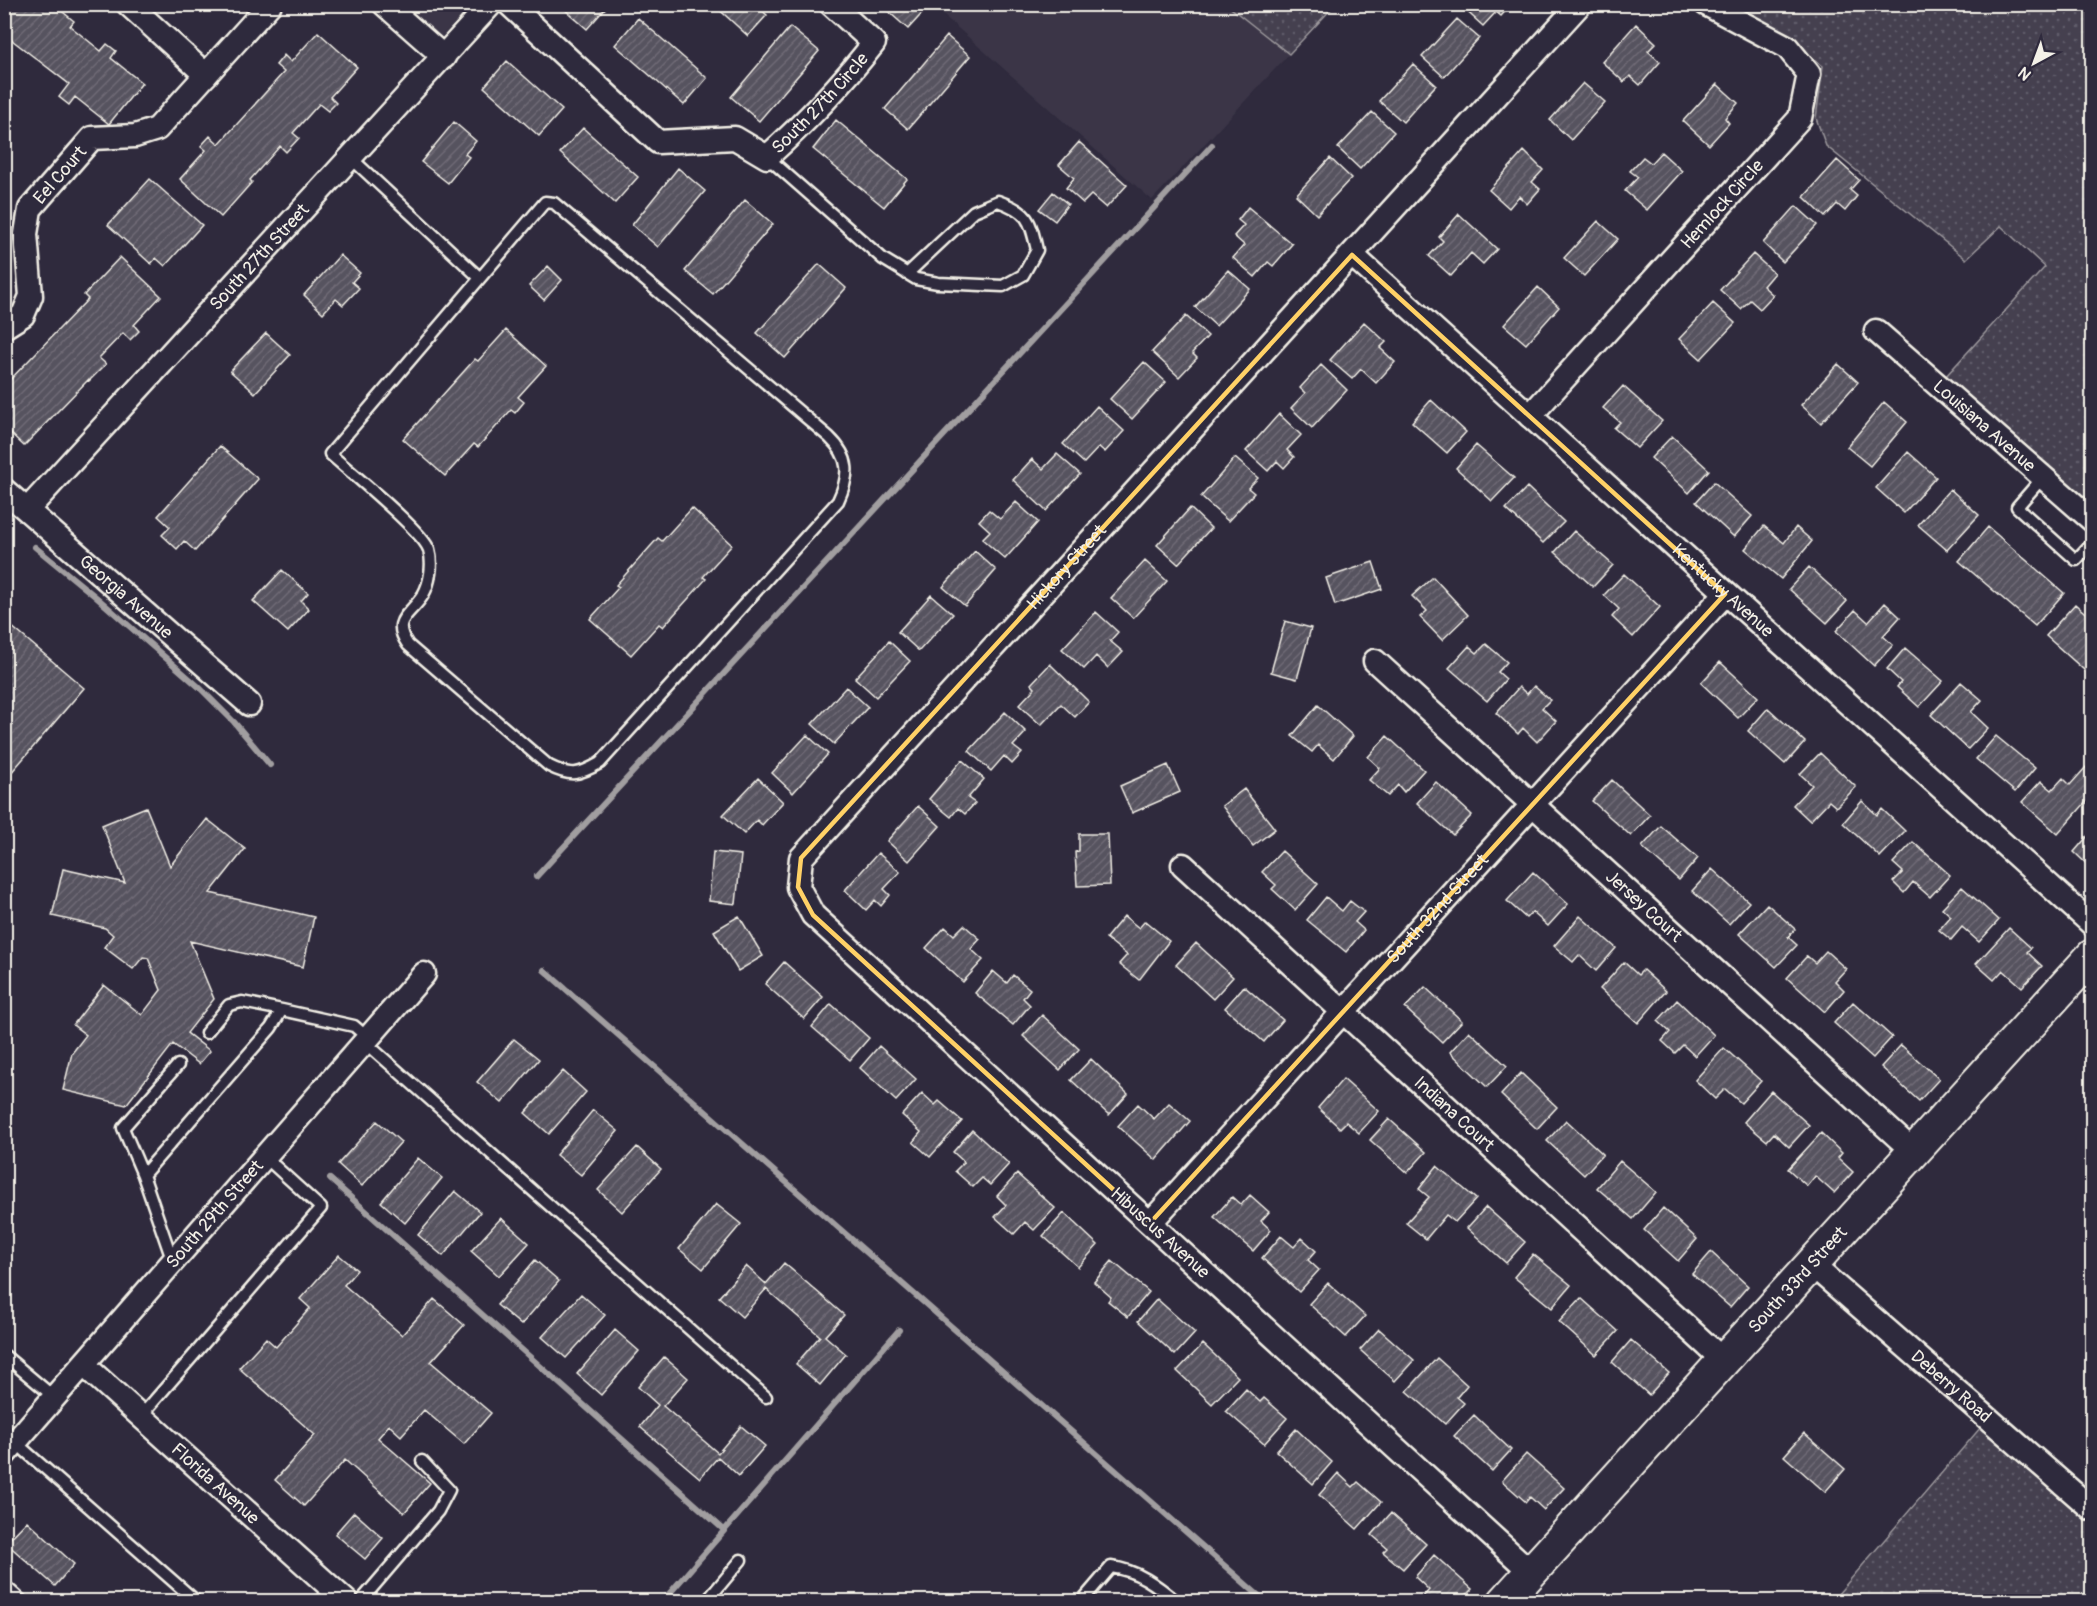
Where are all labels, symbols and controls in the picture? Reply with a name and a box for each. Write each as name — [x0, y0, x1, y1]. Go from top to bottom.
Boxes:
north arrow — [2004, 33, 2064, 93]
street label: South 27th Circle — [767, 48, 873, 159]
text: N — [2014, 62, 2035, 85]
street label: Eel Court — [28, 140, 92, 209]
street label: Hemlock Circle — [1676, 154, 1769, 254]
street label: South 27th Street — [204, 198, 314, 315]
street label: Louisiana Avenue — [1928, 375, 2041, 477]
street label: Hickory Street — [1022, 519, 1112, 615]
street label: Kentucky Avenue — [1667, 538, 1779, 642]
street label: Georgia Avenue — [74, 549, 178, 644]
street label: South 32nd Street — [1381, 848, 1494, 968]
street label: Jersey Court — [1601, 865, 1688, 947]
street label: Indiana Court — [1409, 1071, 1500, 1157]
street label: South 29th Street — [161, 1154, 269, 1273]
street label: Hibuscus Avenue — [1105, 1182, 1215, 1284]
street label: South 33rd Street — [1743, 1221, 1852, 1338]
street label: Deberry Road — [1906, 1345, 1996, 1428]
street label: Florida Avenue — [167, 1438, 264, 1529]

